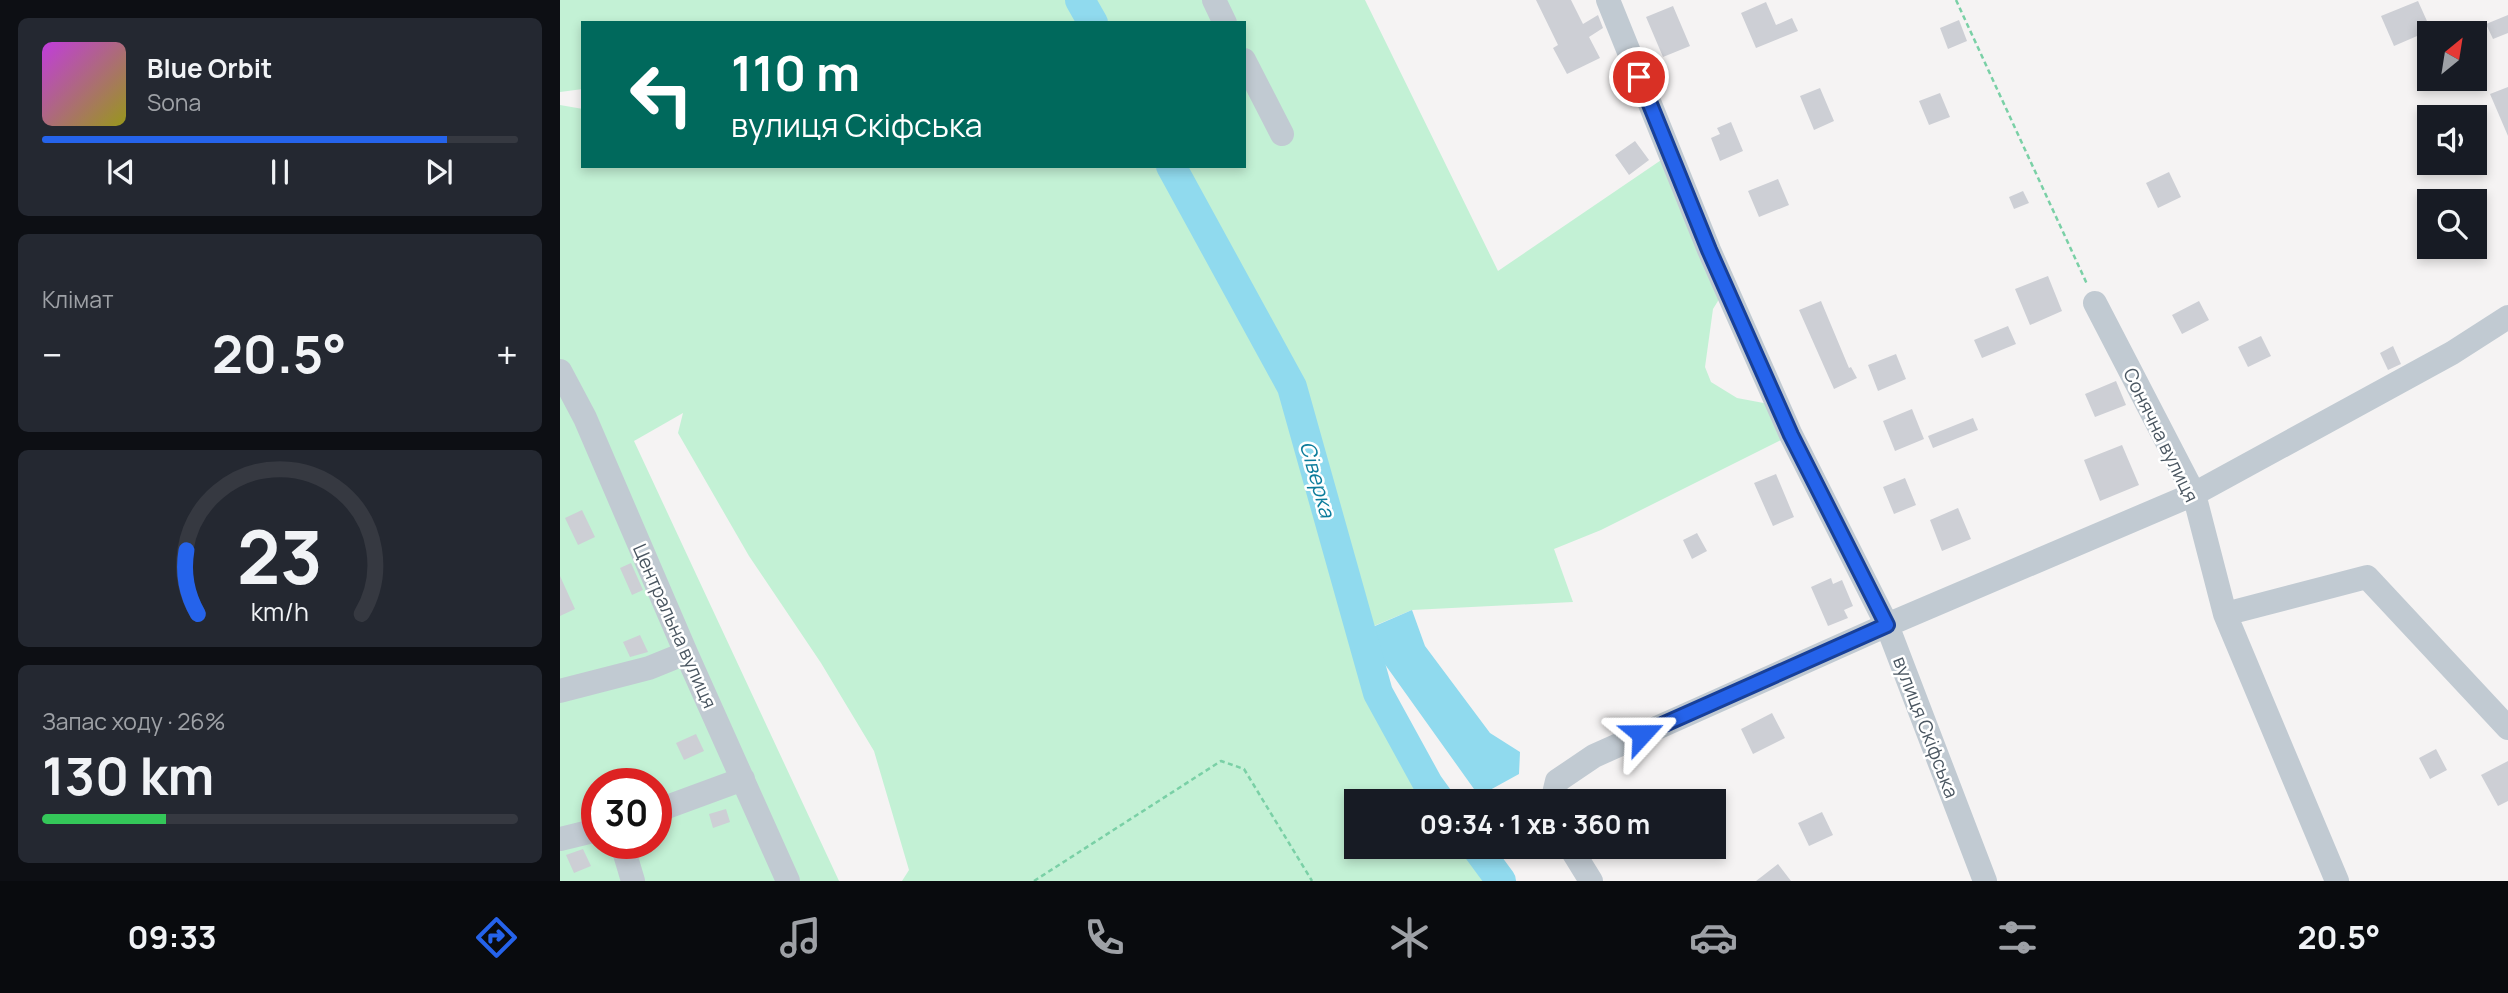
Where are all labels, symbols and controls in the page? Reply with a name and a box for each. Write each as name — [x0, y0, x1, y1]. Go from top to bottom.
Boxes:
north arrow — [2417, 21, 2487, 91]
map controls — [2417, 21, 2487, 259]
text: 110 m — [731, 39, 860, 106]
pin — [1609, 47, 1669, 107]
icon: left — [616, 49, 707, 140]
text: Blue Orbit — [147, 50, 272, 86]
icon: arrive — [1620, 58, 1658, 96]
text: Sona — [147, 86, 201, 118]
text: вулиця Скіфська — [731, 103, 983, 147]
button: sound — [2417, 105, 2487, 175]
icon: previous — [102, 153, 140, 191]
icon: pause — [261, 153, 299, 191]
icon: next — [420, 153, 458, 191]
button: search — [2417, 189, 2487, 259]
text: Клімат — [42, 283, 114, 315]
text: 20.5° — [212, 318, 347, 389]
text: − — [42, 328, 63, 380]
text: + — [496, 328, 518, 380]
street label: Сонячна вулиця — [2117, 364, 2205, 506]
water label: Сіверка — [1294, 438, 1343, 522]
text: 23 — [237, 507, 323, 607]
street label: Центральна вулиця — [627, 540, 723, 712]
text: km/h — [251, 594, 309, 629]
street label: вулиця Скіфська — [1887, 653, 1965, 801]
position arrow — [1605, 697, 1679, 771]
text: Запас ходу · 26% — [42, 705, 225, 737]
text: 130 km — [42, 740, 214, 811]
speed limit sign: 30 — [581, 768, 672, 859]
text: 09:34 · 1 хв · 360 m — [1420, 806, 1650, 842]
icon: directions — [472, 913, 521, 962]
icon: music — [776, 913, 825, 962]
icon: phone — [1080, 913, 1129, 962]
icon: climate — [1385, 913, 1434, 962]
icon: car — [1689, 913, 1738, 962]
icon: filters — [1993, 913, 2042, 962]
text: 09:33 — [128, 915, 217, 959]
text: 20.5° — [2297, 915, 2380, 959]

